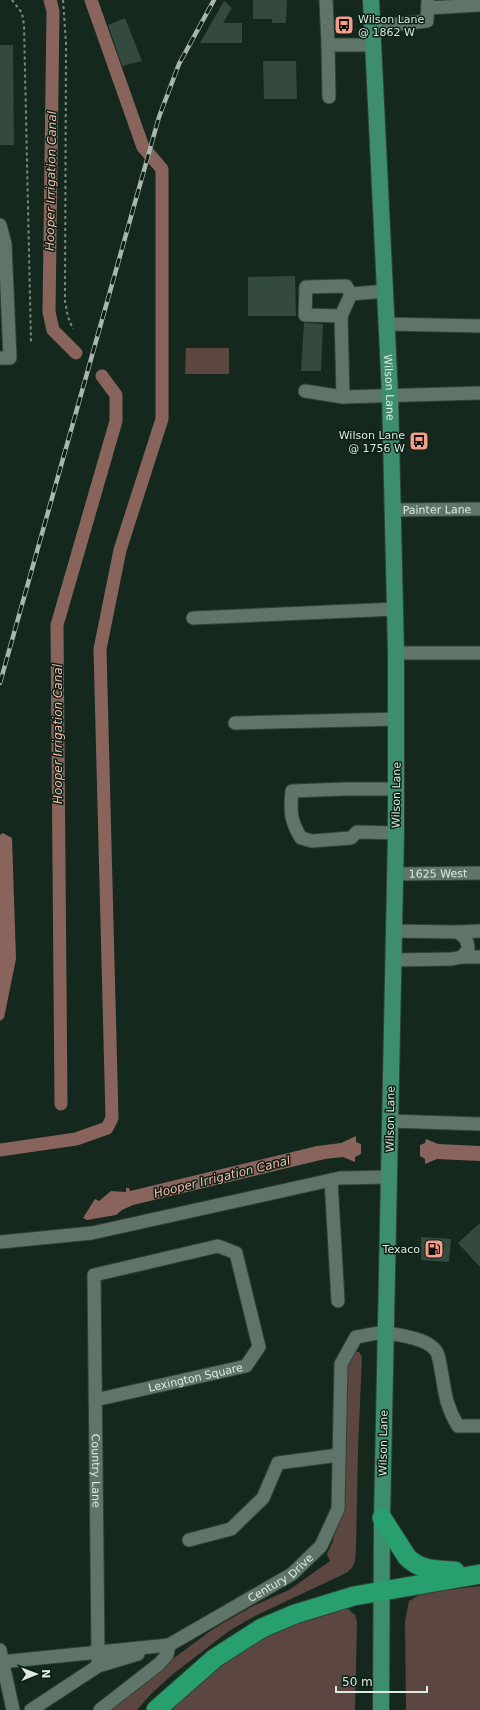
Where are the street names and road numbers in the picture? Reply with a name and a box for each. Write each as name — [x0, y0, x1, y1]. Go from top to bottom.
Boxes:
street label: Wilson Lane — [381, 354, 397, 421]
street label: Painter Lane — [403, 503, 472, 517]
street label: Wilson Lane — [389, 762, 404, 828]
street label: 1625 West — [409, 867, 468, 881]
street label: Wilson Lane — [383, 1086, 398, 1152]
street label: Lexington Square — [147, 1361, 244, 1395]
street label: Wilson Lane — [376, 1410, 391, 1476]
street label: Country Lane — [89, 1434, 102, 1508]
street label: Century Drive — [246, 1551, 316, 1605]

